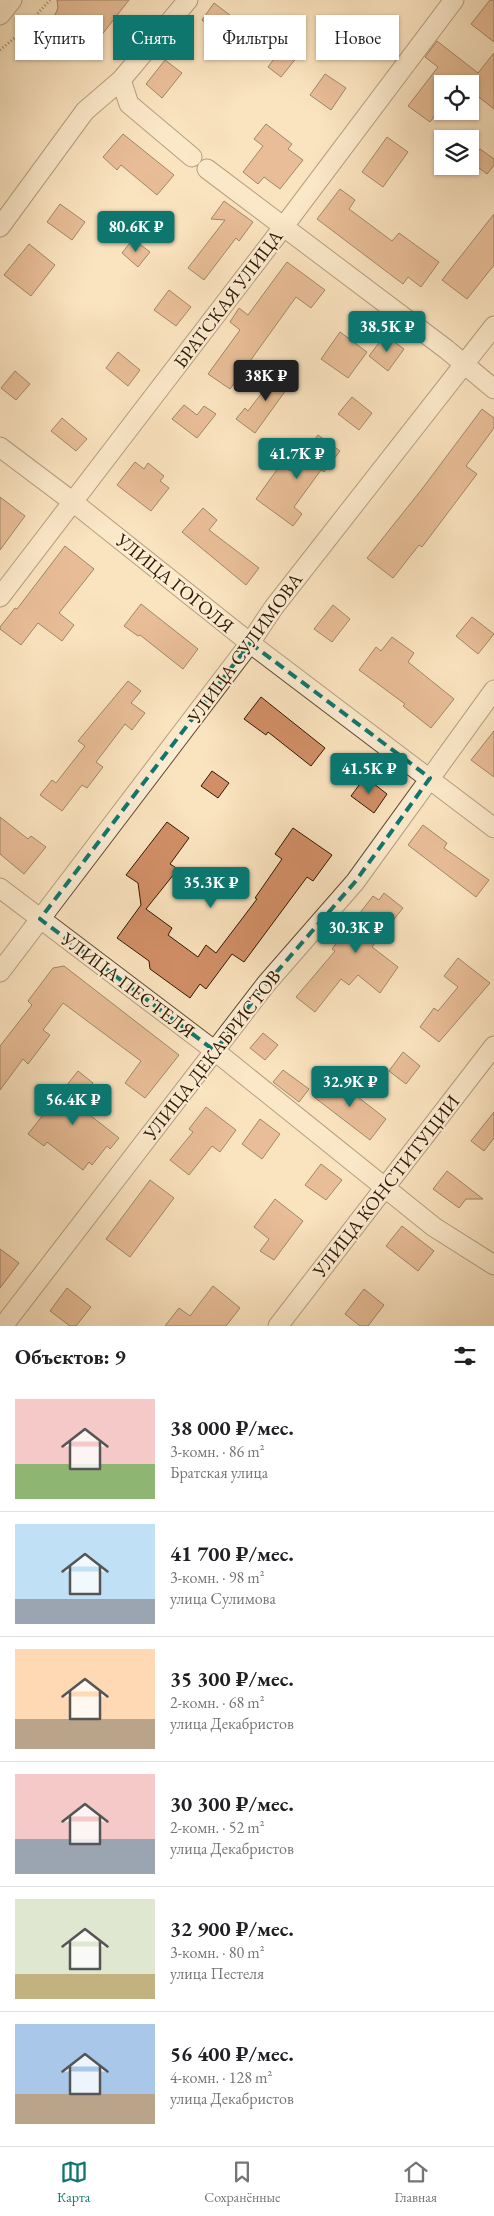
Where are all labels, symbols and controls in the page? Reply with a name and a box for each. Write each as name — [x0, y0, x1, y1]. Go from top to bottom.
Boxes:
chip: Купить — [15, 15, 103, 60]
chip: Снять — [113, 15, 194, 60]
chip: Фильтры — [204, 15, 306, 60]
chip: Новое — [316, 15, 399, 60]
map controls — [434, 75, 479, 175]
button: locate — [434, 75, 479, 120]
button: layers — [434, 130, 479, 175]
pin: 80.6K ₽ — [90, 210, 182, 253]
text: 80.6K ₽ — [108, 216, 164, 237]
street label: БРАТСКАЯ УЛИЦА — [168, 224, 289, 373]
pin: 38.5K ₽ — [341, 310, 433, 353]
text: 38.5K ₽ — [359, 316, 415, 337]
pin: 38K ₽ — [231, 360, 301, 402]
text: 38K ₽ — [245, 365, 287, 386]
pin: 41.7K ₽ — [251, 438, 343, 480]
text: 41.7K ₽ — [269, 443, 325, 464]
street label: УЛИЦА ГОГОЛЯ — [110, 527, 239, 638]
street label: УЛИЦА СУЛИМОВА — [181, 567, 309, 729]
pin: 41.5K ₽ — [323, 752, 415, 795]
text: 41.5K ₽ — [341, 758, 397, 779]
pin: 35.3K ₽ — [165, 866, 257, 909]
text: 35.3K ₽ — [183, 872, 239, 893]
pin: 30.3K ₽ — [310, 912, 402, 954]
text: 30.3K ₽ — [328, 917, 384, 938]
street label: УЛИЦА ПЕСТЕЛЯ — [55, 926, 200, 1044]
street label: УЛИЦА ДЕКАБРИСТОВ — [137, 965, 286, 1146]
pin: 32.9K ₽ — [304, 1066, 396, 1108]
text: 32.9K ₽ — [322, 1071, 378, 1092]
pin: 56.4K ₽ — [27, 1084, 119, 1126]
text: 56.4K ₽ — [45, 1089, 101, 1110]
street label: УЛИЦА КОНСТИТУЦИИ — [306, 1090, 465, 1283]
icon: filters — [451, 1342, 479, 1370]
text: Объектов: 9 — [15, 1343, 126, 1370]
text: 38 000 ₽/мес. — [170, 1414, 294, 1441]
icon: home — [55, 1419, 115, 1479]
text: 3-комн. · 86 m² — [170, 1441, 265, 1462]
text: Братская улица — [170, 1462, 268, 1483]
text: 41 700 ₽/мес. — [170, 1540, 294, 1567]
icon: home — [55, 1544, 115, 1604]
text: 3-комн. · 98 m² — [170, 1567, 265, 1588]
text: улица Сулимова — [170, 1588, 276, 1609]
text: 35 300 ₽/мес. — [170, 1665, 294, 1692]
icon: home — [55, 1669, 115, 1729]
text: 2-комн. · 68 m² — [170, 1692, 265, 1713]
text: улица Декабристов — [170, 1713, 294, 1734]
text: 30 300 ₽/мес. — [170, 1790, 294, 1817]
icon: home — [55, 1794, 115, 1854]
text: 2-комн. · 52 m² — [170, 1817, 265, 1838]
text: улица Декабристов — [170, 1838, 294, 1859]
text: 32 900 ₽/мес. — [170, 1915, 294, 1942]
icon: home — [55, 1919, 115, 1979]
text: 3-комн. · 80 m² — [170, 1942, 265, 1963]
text: улица Пестеля — [170, 1963, 264, 1984]
text: 56 400 ₽/мес. — [170, 2040, 294, 2067]
icon: home — [55, 2044, 115, 2104]
text: 4-комн. · 128 m² — [170, 2067, 272, 2088]
text: улица Декабристов — [170, 2088, 294, 2109]
tab: Карта — [57, 2158, 90, 2206]
tab: Сохранённые — [204, 2158, 281, 2206]
tab: Главная — [394, 2158, 437, 2206]

